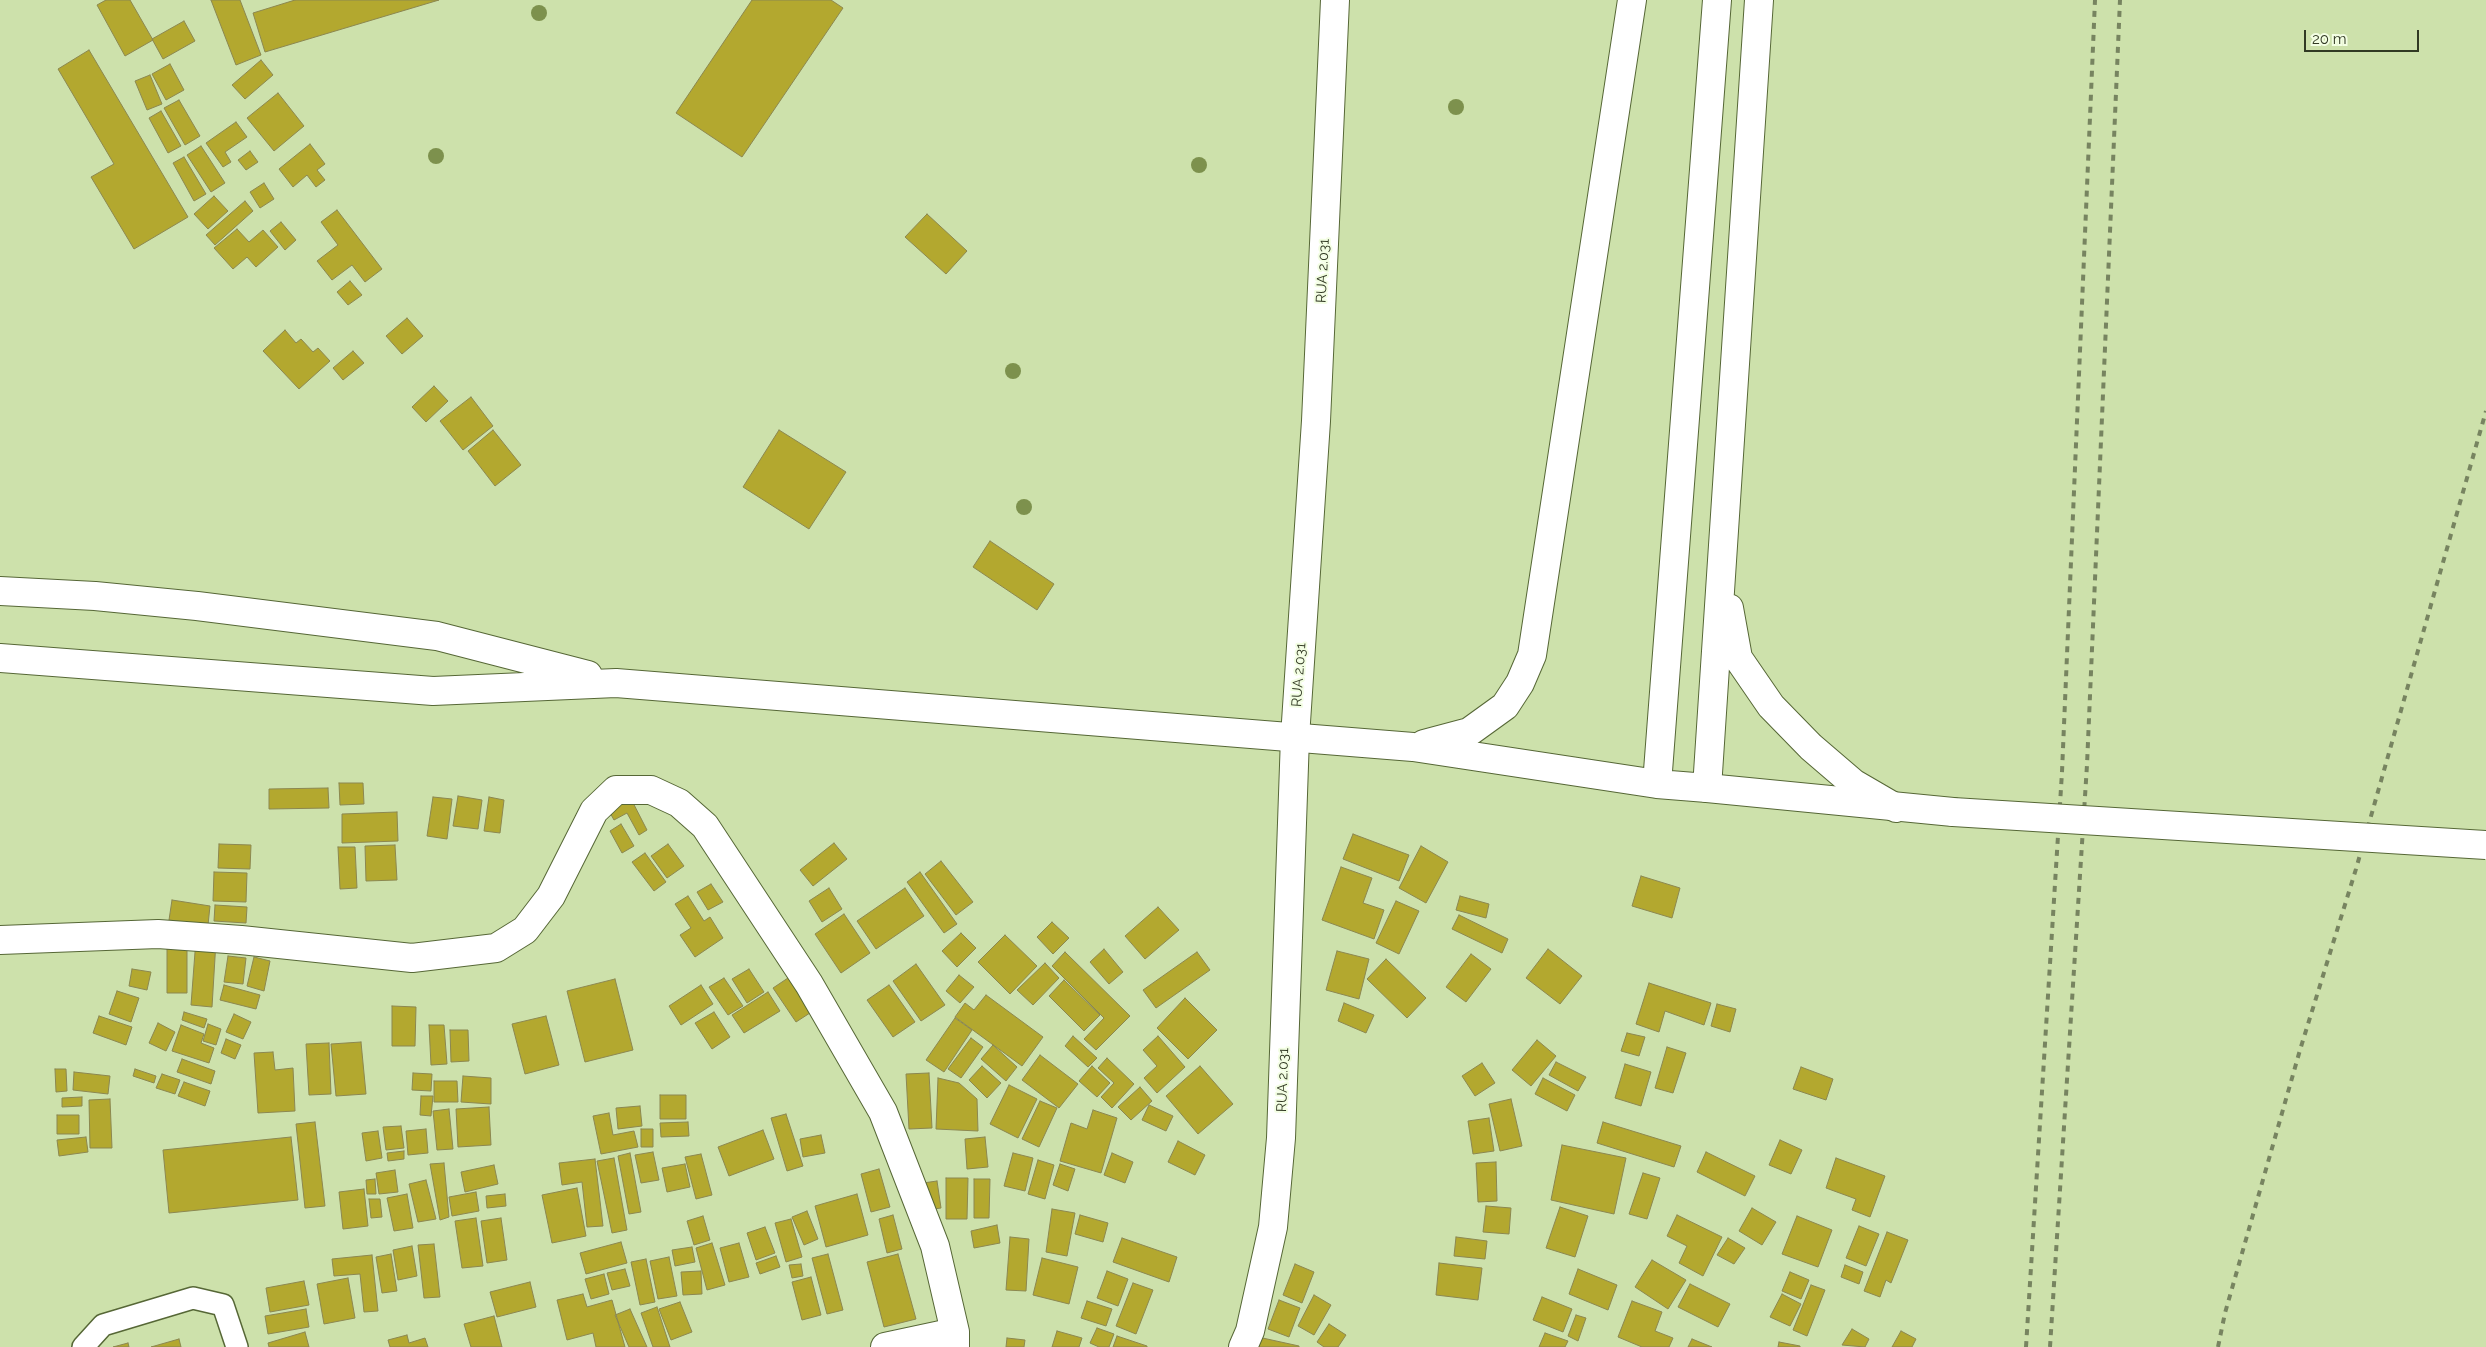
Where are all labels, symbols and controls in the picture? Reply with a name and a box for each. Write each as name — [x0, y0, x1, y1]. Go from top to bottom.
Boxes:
scale bar — [2306, 20, 2421, 52]
text: 20 m — [2312, 30, 2347, 48]
street label: RUA 2.031 — [1313, 238, 1333, 304]
street label: RUA 2.031 — [1288, 642, 1310, 708]
street label: RUA 2.031 — [1273, 1048, 1293, 1112]

